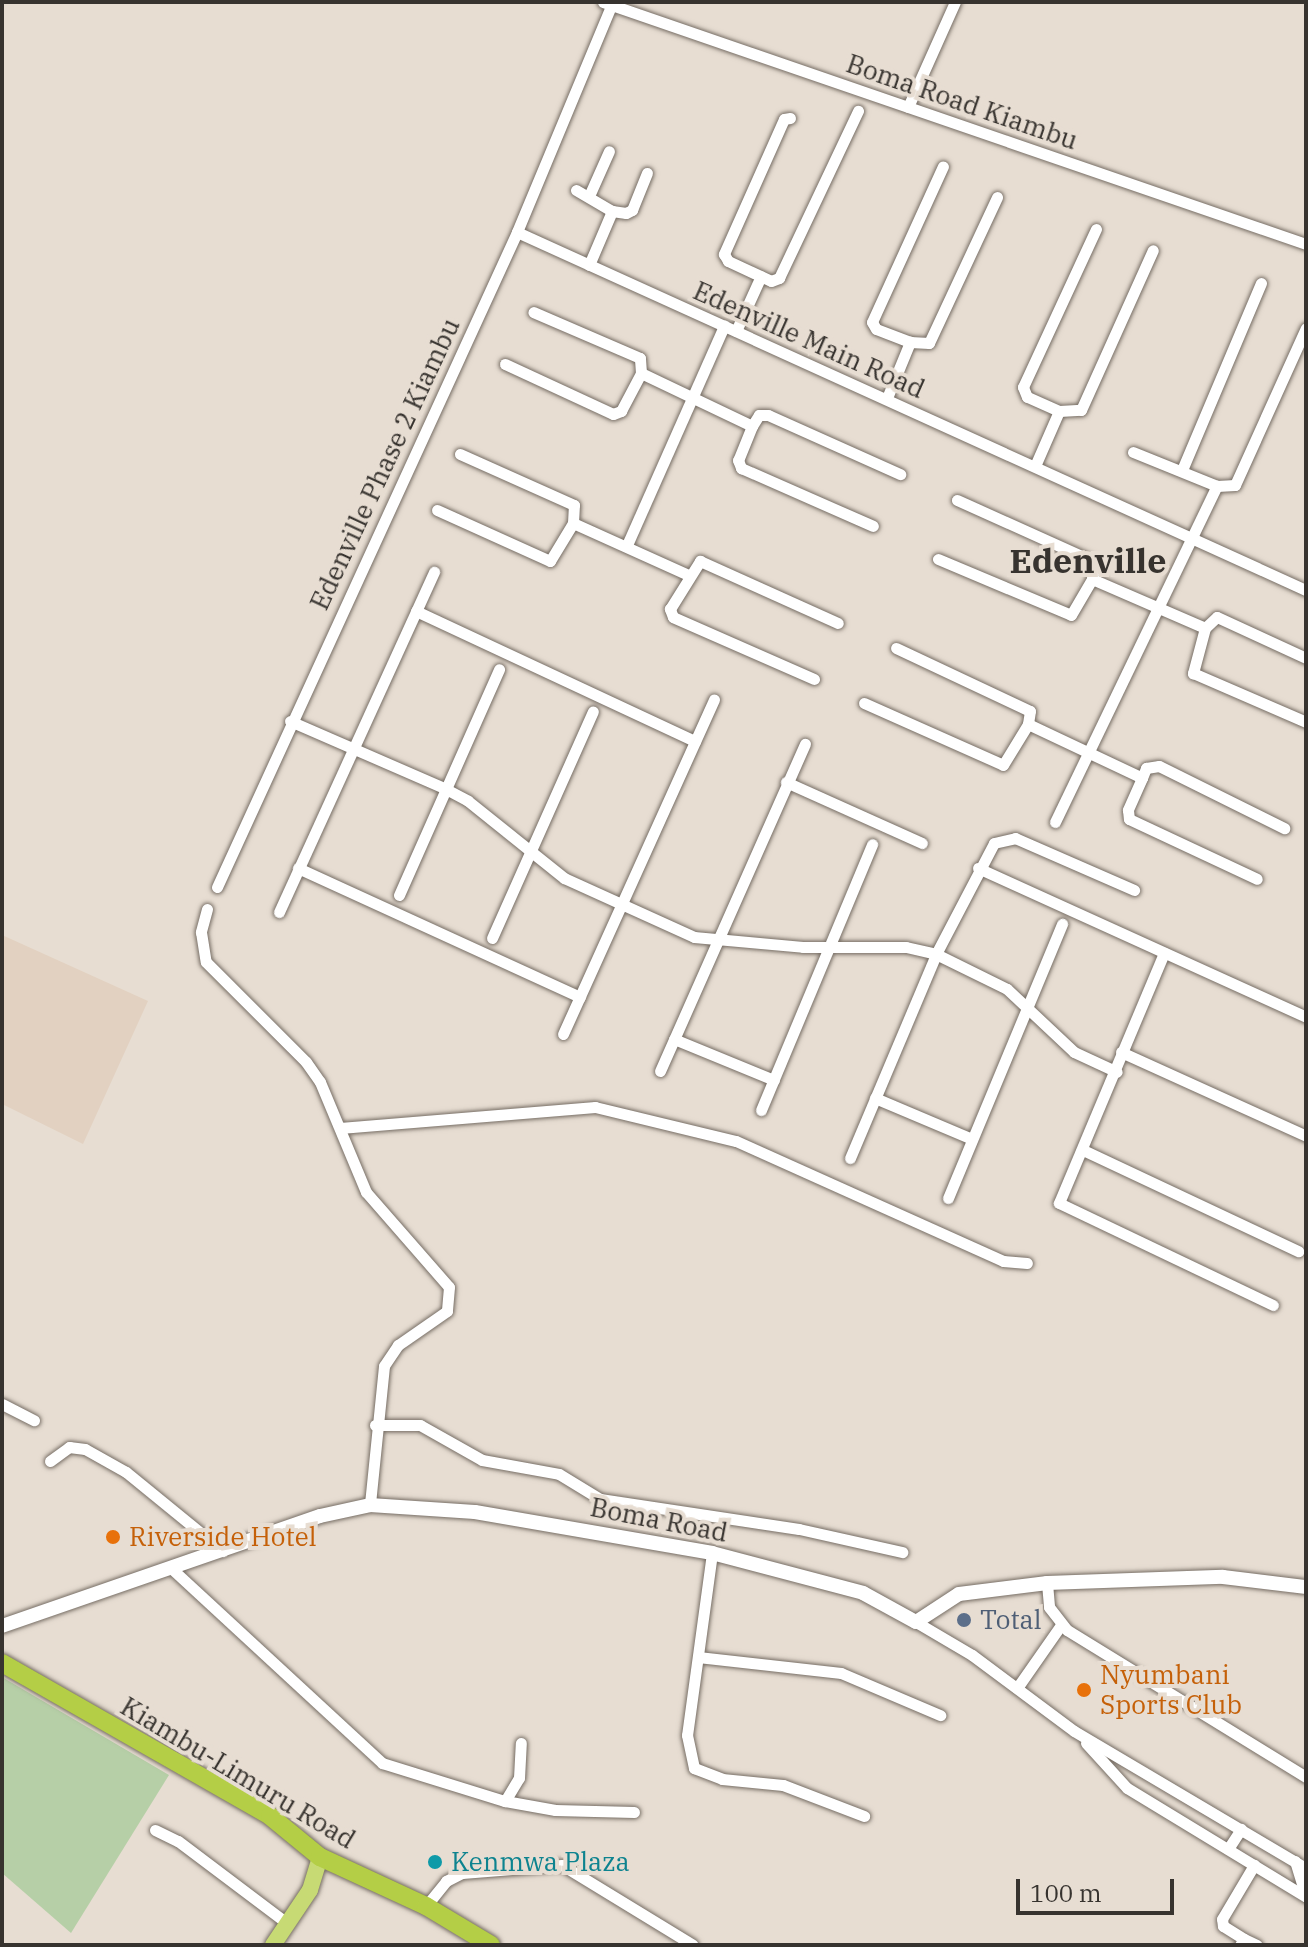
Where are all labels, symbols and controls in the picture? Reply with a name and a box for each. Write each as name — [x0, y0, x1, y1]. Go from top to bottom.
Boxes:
street label: Boma Road Kiambu — [842, 48, 1082, 156]
street label: Edenville Main Road — [689, 275, 929, 405]
street label: Edenville Phase 2 Kiambu — [304, 313, 466, 615]
district label: Edenville — [1010, 541, 1166, 581]
street label: Boma Road — [588, 1491, 730, 1549]
place label: Riverside Hotel — [129, 1521, 316, 1553]
marker: Riverside Hotel — [104, 1528, 122, 1546]
place label: Total — [980, 1604, 1042, 1636]
marker: Total — [955, 1611, 973, 1629]
place label: Nyumbani Sports Club — [1100, 1659, 1242, 1720]
marker: Nyumbani Sports Club — [1075, 1681, 1093, 1699]
street label: Kiambu-Limuru Road — [115, 1691, 361, 1855]
place label: Kenmwa Plaza — [451, 1846, 630, 1878]
marker: Kenmwa Plaza — [426, 1853, 444, 1871]
scale bar — [1020, 1863, 1178, 1913]
text: 100 m — [1030, 1877, 1102, 1909]

